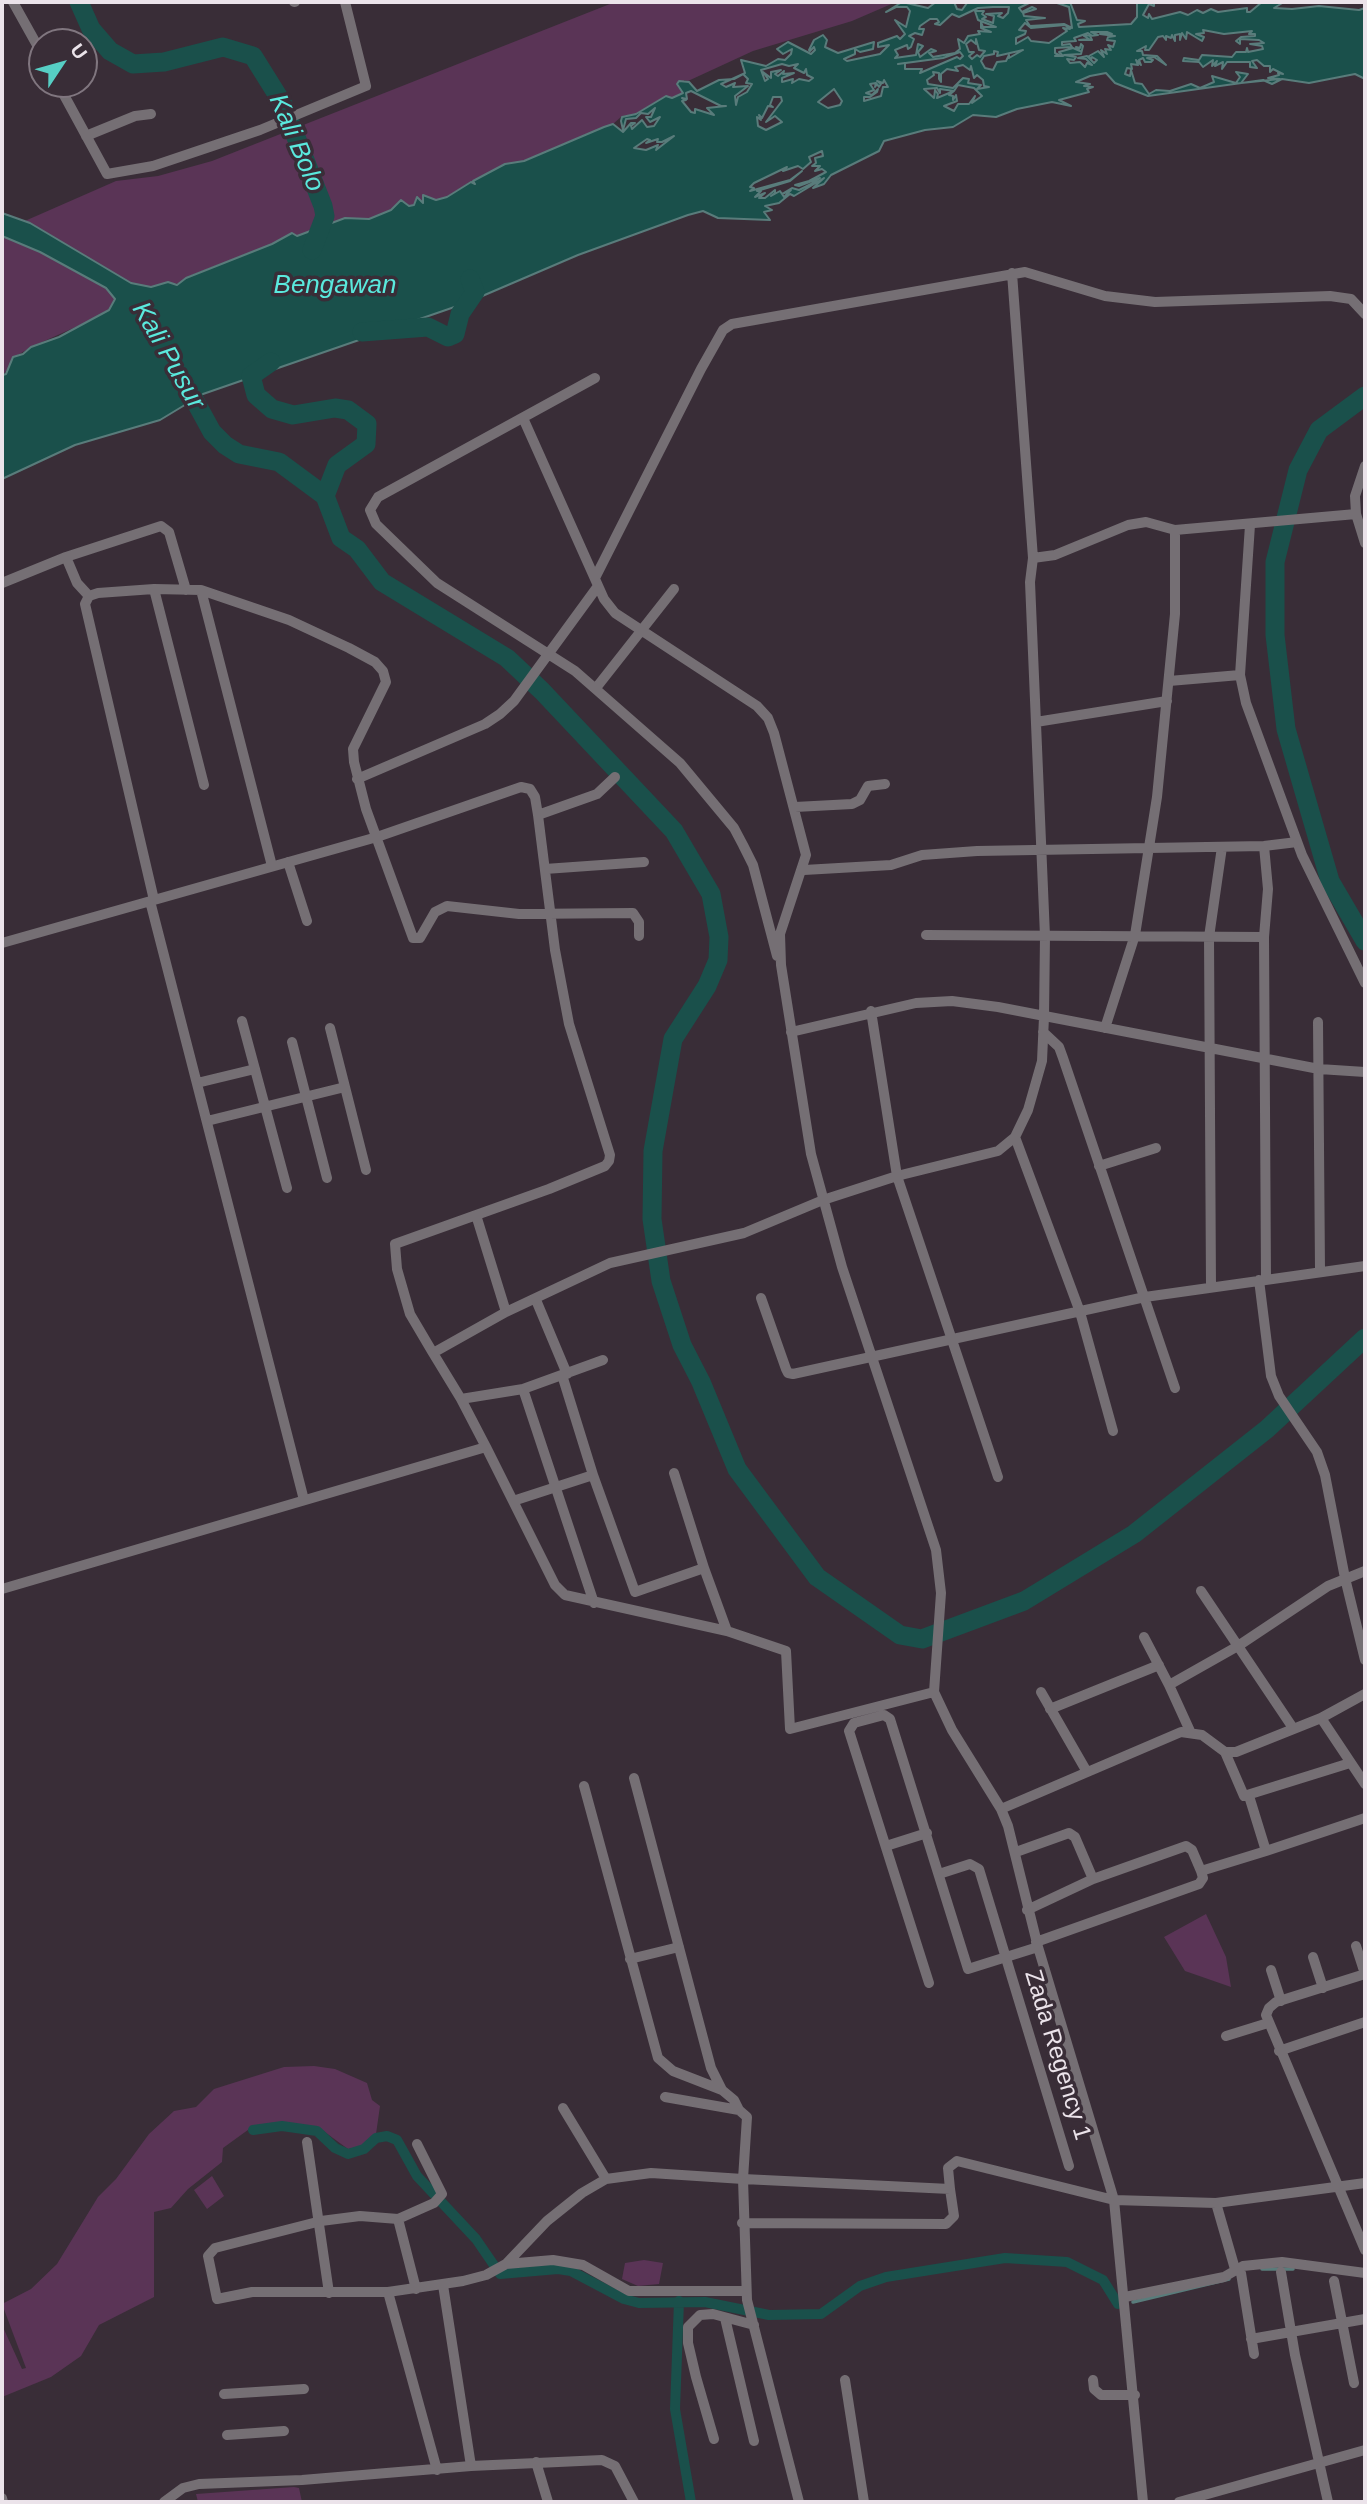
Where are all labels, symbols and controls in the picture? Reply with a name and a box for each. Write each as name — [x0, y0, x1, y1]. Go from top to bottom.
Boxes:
north arrow — [28, 28, 98, 98]
text: U — [66, 40, 91, 63]
water label: Kali Bolo — [262, 90, 330, 196]
water label: Bengawan — [274, 270, 396, 302]
water label: Kali Pusur — [125, 297, 211, 415]
street label: Zada Regency 1 — [1017, 1967, 1097, 2143]

